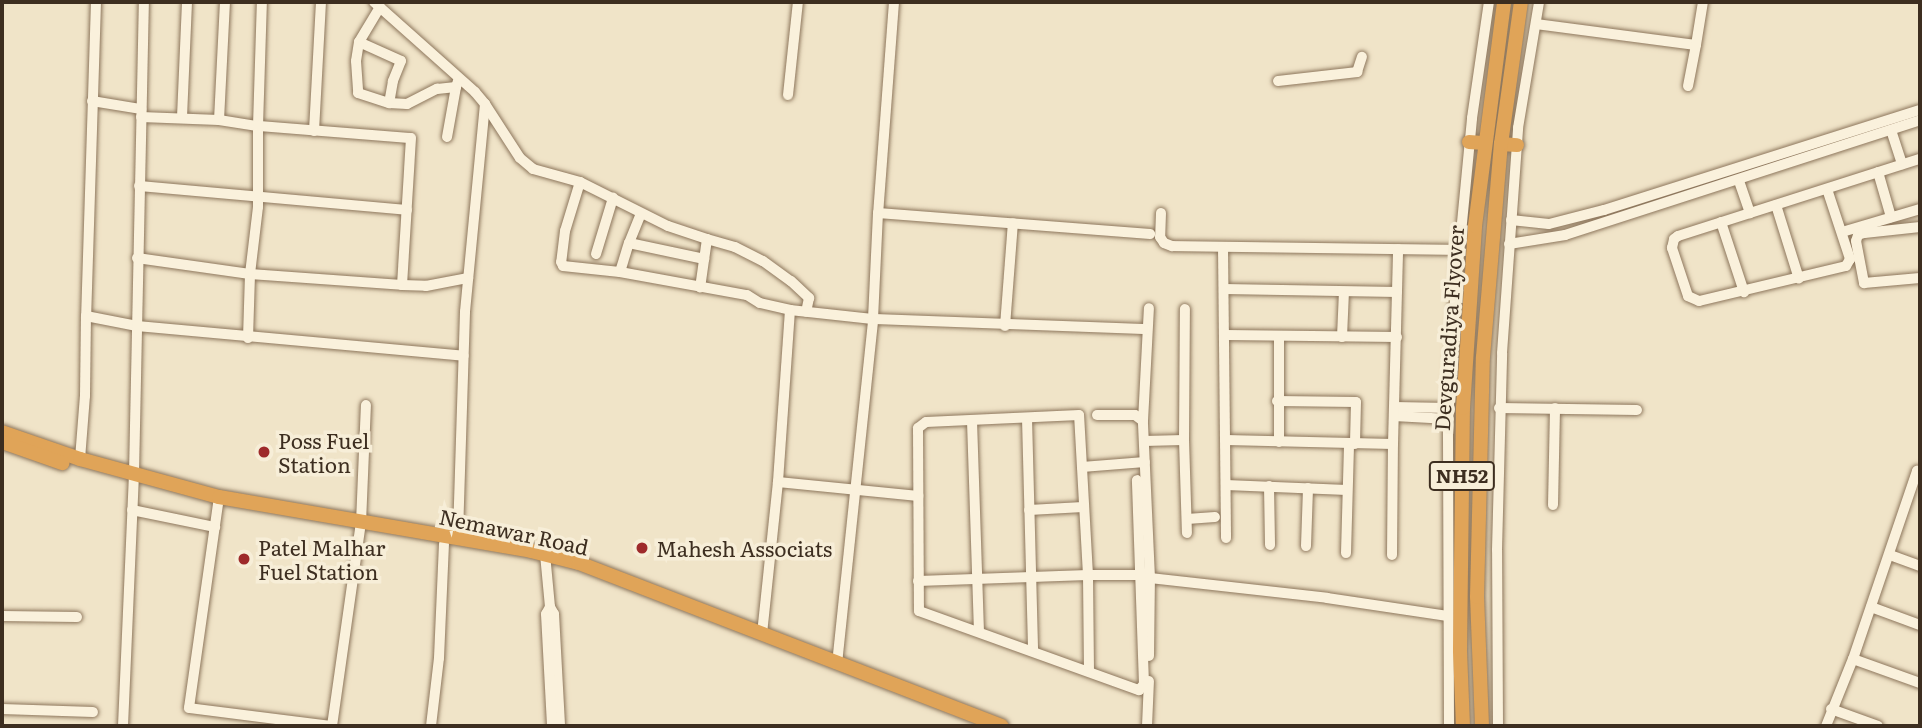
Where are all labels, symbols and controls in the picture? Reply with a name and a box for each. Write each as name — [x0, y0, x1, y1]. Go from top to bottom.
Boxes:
street label: Devguradiya Flyover — [1428, 224, 1468, 432]
place label: Poss Fuel Station — [278, 427, 369, 477]
marker: Poss Fuel Station — [256, 444, 272, 460]
road number: NH52 — [1429, 461, 1495, 491]
street label: Nemawar Road — [437, 503, 591, 559]
place label: Patel Malhar Fuel Station — [258, 534, 385, 584]
place label: Mahesh Associats — [656, 535, 832, 561]
marker: Mahesh Associats — [634, 540, 650, 556]
marker: Patel Malhar Fuel Station — [236, 551, 252, 567]

